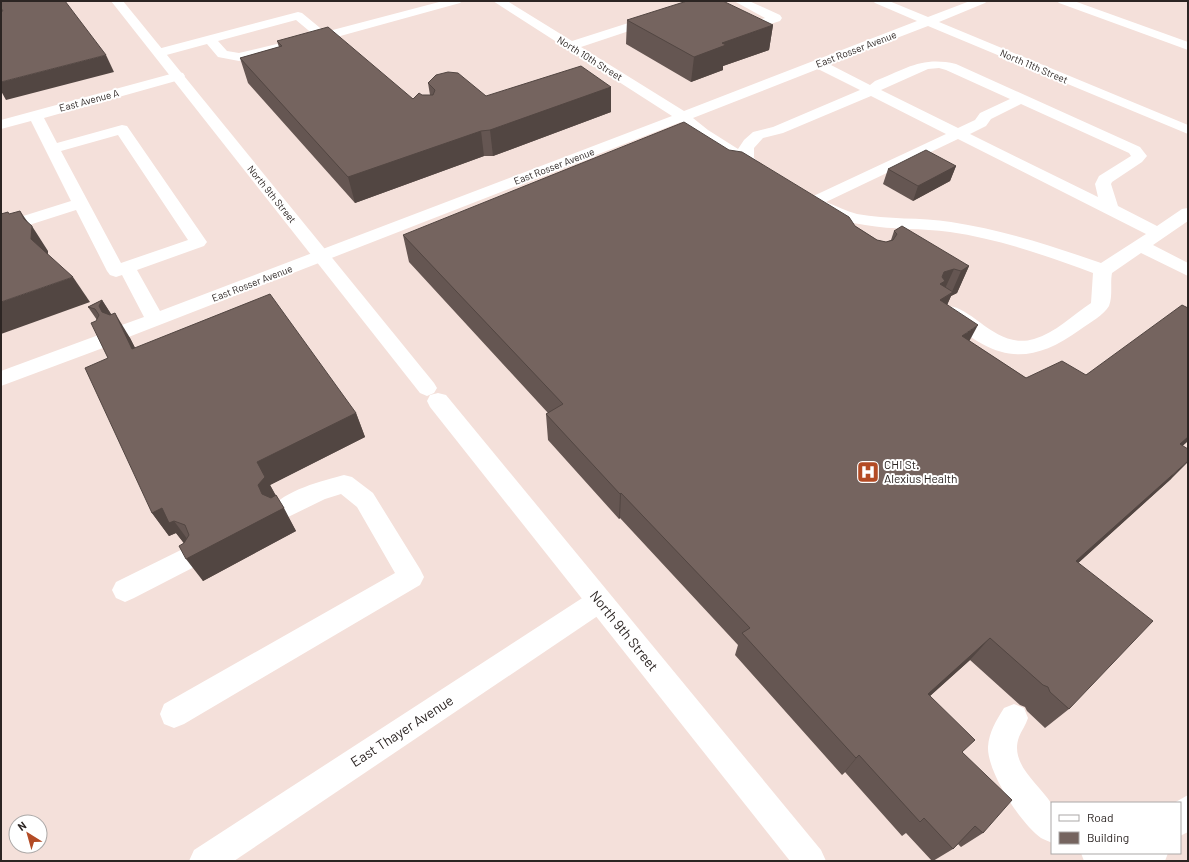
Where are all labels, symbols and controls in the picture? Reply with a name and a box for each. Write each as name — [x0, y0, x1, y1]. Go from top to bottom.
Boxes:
street label: East Rosser Avenue — [814, 28, 898, 70]
street label: North 10th Street — [555, 33, 625, 83]
street label: North 11th Street — [998, 46, 1070, 86]
street label: East Avenue A — [58, 86, 120, 114]
street label: East Rosser Avenue — [512, 145, 596, 187]
street label: North 9th Street — [245, 163, 299, 225]
street label: East Rosser Avenue — [210, 262, 294, 304]
place label: CHI St. Alexius Health — [884, 457, 958, 485]
hospital icon: CHI St. Alexius Health — [855, 459, 881, 485]
street label: North 9th Street — [587, 587, 662, 674]
street label: East Thayer Avenue — [347, 691, 456, 770]
legend — [1051, 802, 1181, 854]
text: Road — [1087, 810, 1114, 824]
north arrow — [8, 814, 48, 854]
text: N — [15, 818, 29, 833]
text: Building — [1087, 830, 1129, 844]

